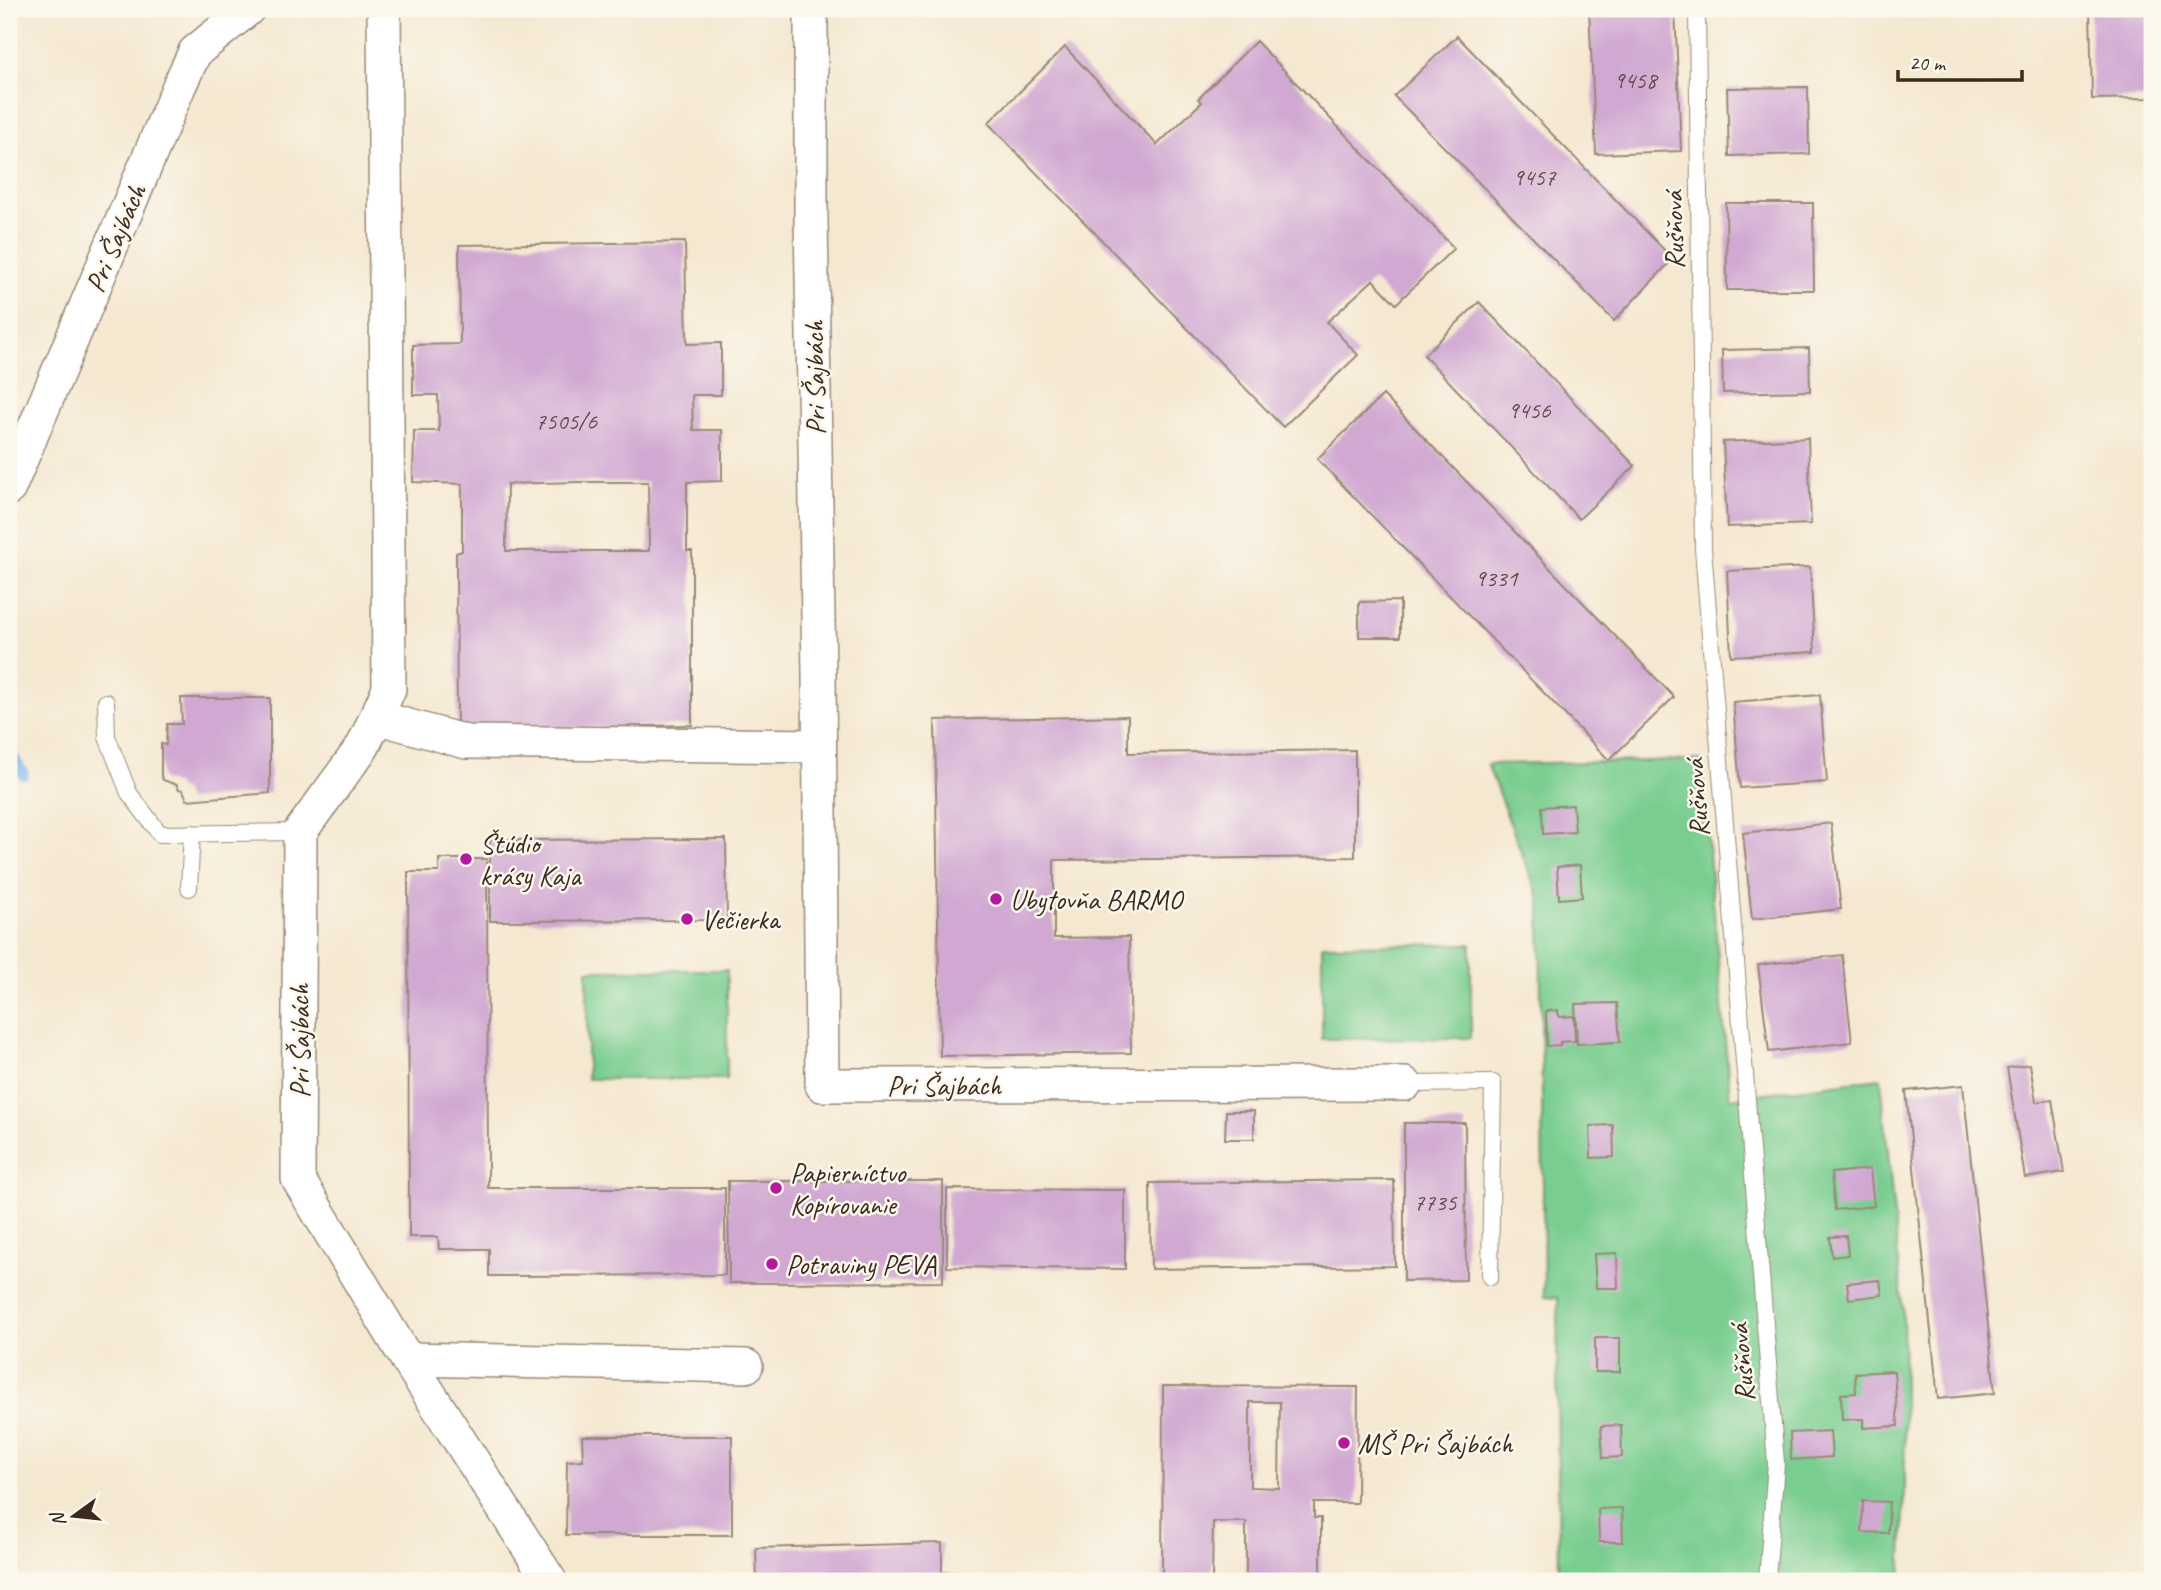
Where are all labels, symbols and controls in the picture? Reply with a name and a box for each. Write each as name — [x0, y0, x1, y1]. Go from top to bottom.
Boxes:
scale bar — [1898, 38, 2023, 82]
text: 20 m — [1909, 50, 1947, 76]
house number: 9458 — [1613, 65, 1659, 95]
house number: 9457 — [1512, 162, 1557, 192]
street label: Pri Šajbách — [77, 178, 154, 297]
street label: Rušňová — [1655, 188, 1692, 269]
street label: Pri Šajbách — [796, 319, 833, 435]
house number: 9456 — [1507, 395, 1552, 425]
house number: 7505/6 — [535, 406, 598, 436]
house number: 9331 — [1474, 563, 1519, 593]
street label: Rušňová — [1676, 755, 1717, 838]
place label: Štúdio krásy Kaja — [480, 826, 582, 893]
marker: Štúdio krásy Kaja — [458, 851, 474, 867]
place label: Ubytovňa BARMO — [1010, 882, 1185, 917]
marker: Ubytovňa BARMO — [988, 891, 1004, 907]
place label: Večierka — [701, 902, 782, 937]
marker: Večierka — [679, 911, 695, 927]
street label: Pri Šajbách — [282, 983, 317, 1098]
street label: Pri Šajbách — [887, 1068, 1002, 1103]
place label: Papierníctvo Kopírovanie — [790, 1155, 907, 1222]
marker: Papierníctvo Kopírovanie — [768, 1180, 784, 1196]
house number: 7735 — [1413, 1187, 1458, 1217]
place label: Potraviny PEVA — [786, 1247, 937, 1282]
marker: Potraviny PEVA — [764, 1256, 780, 1272]
street label: Rušňová — [1720, 1320, 1762, 1403]
place label: MŠ Pri Šajbách — [1358, 1426, 1514, 1461]
marker: MŠ Pri Šajbách — [1336, 1435, 1352, 1451]
north arrow — [38, 1482, 108, 1552]
text: N — [45, 1508, 72, 1529]

